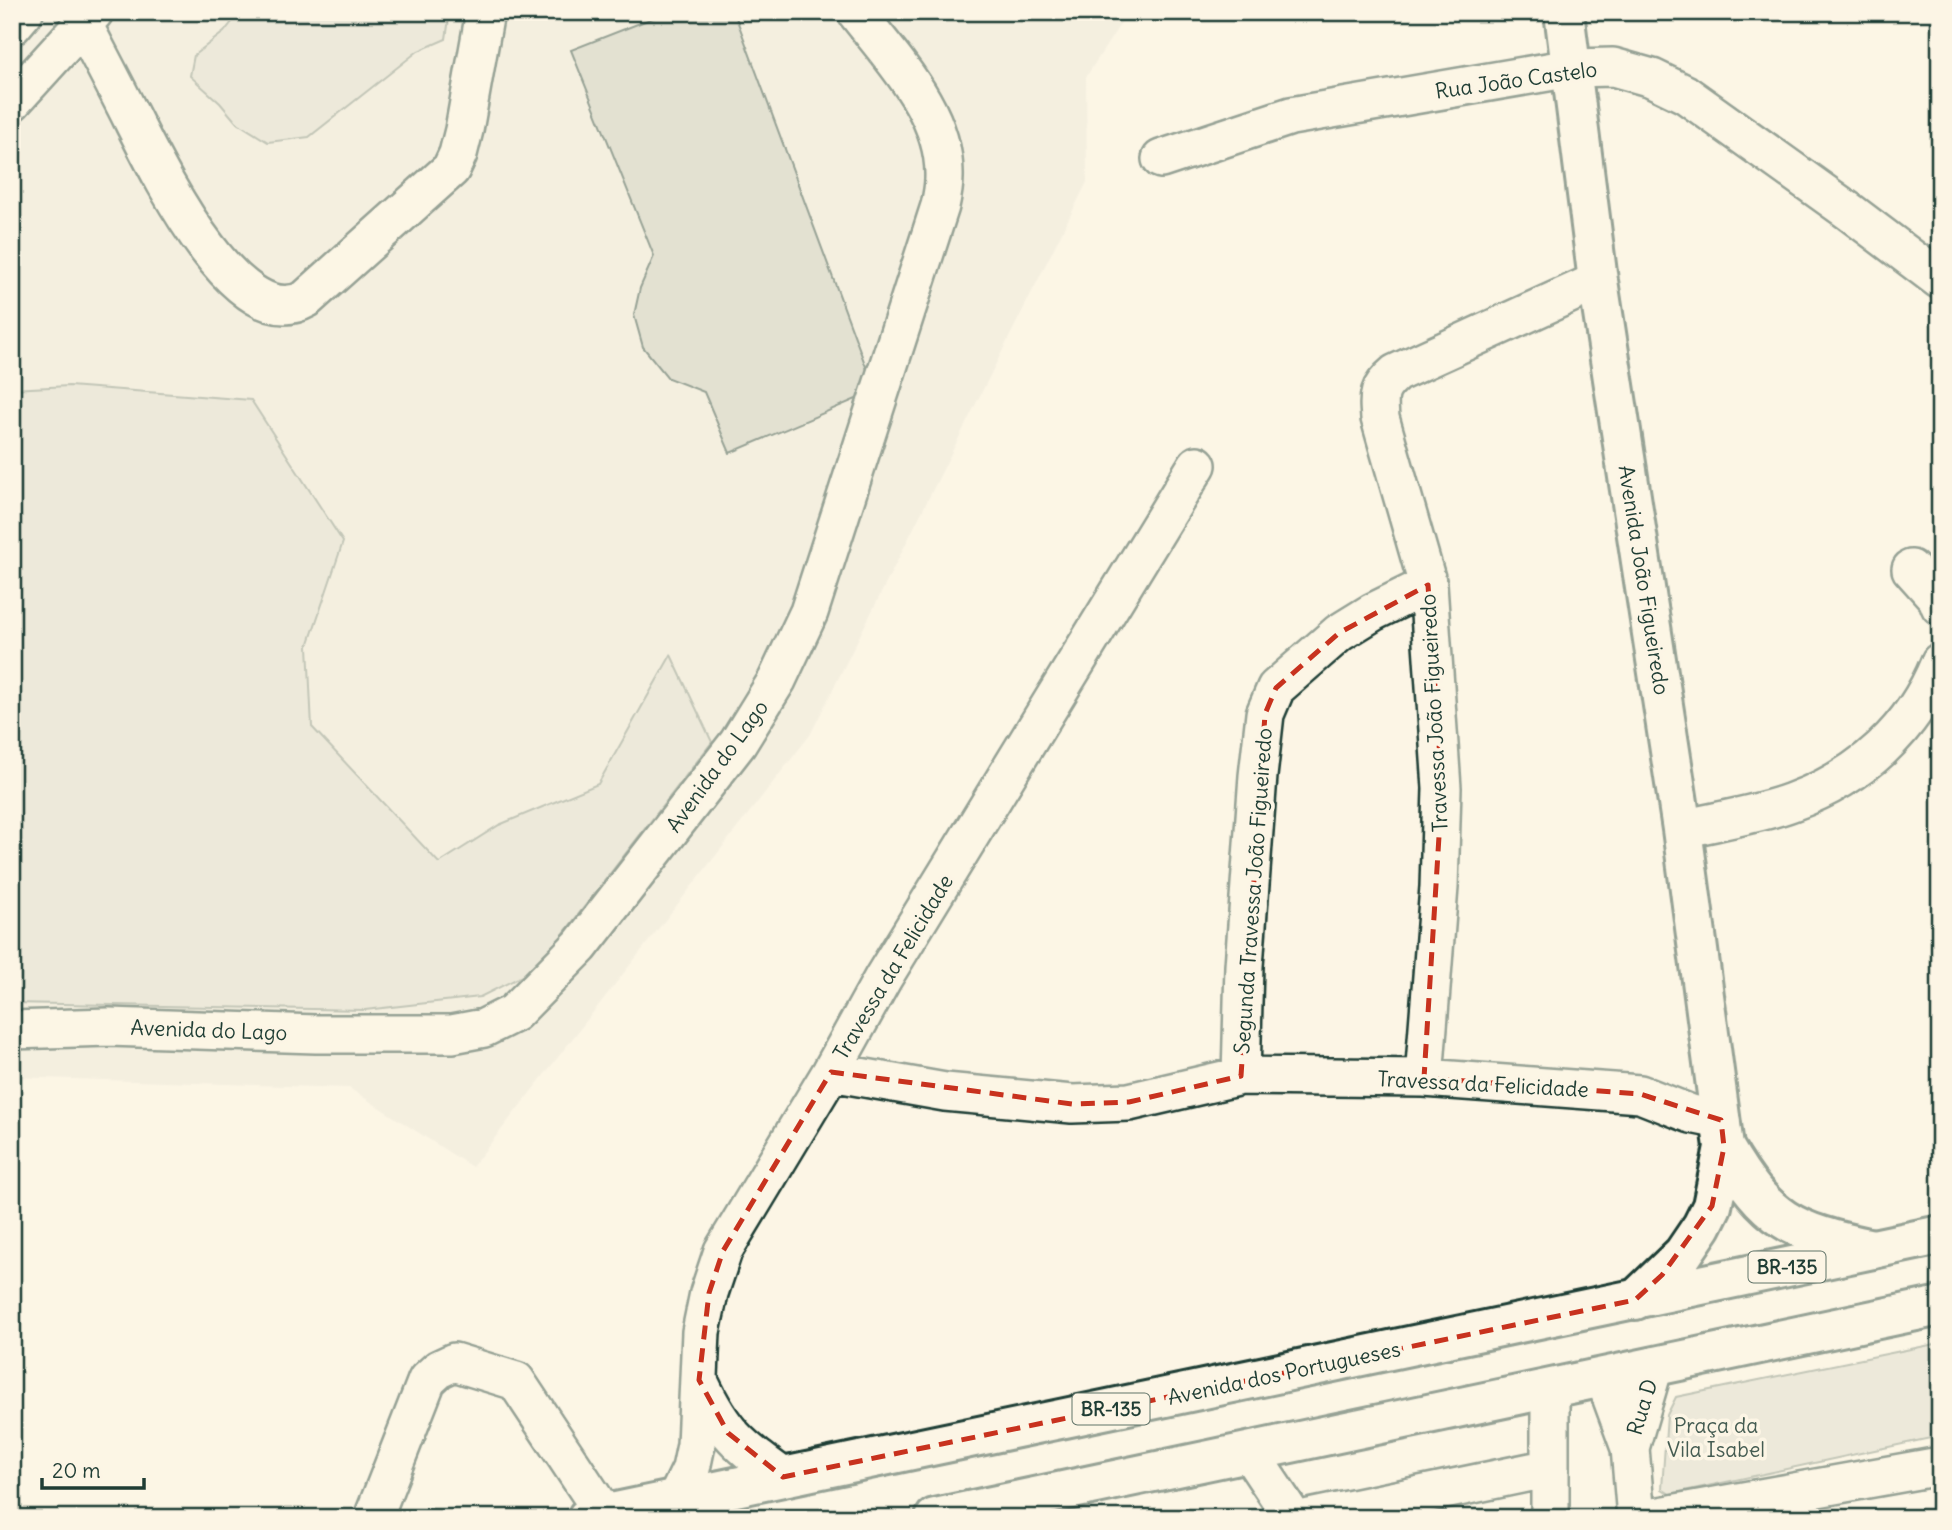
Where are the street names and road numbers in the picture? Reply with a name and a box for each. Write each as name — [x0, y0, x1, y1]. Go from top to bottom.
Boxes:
street label: Rua João Castelo — [1433, 55, 1599, 105]
street label: Avenida João Figueiredo — [1613, 463, 1675, 697]
street label: Travessa João Figueiredo — [1414, 593, 1454, 833]
street label: Avenida do Lago — [660, 695, 774, 837]
street label: Segunda Travessa João Figueiredo — [1228, 727, 1278, 1055]
street label: Travessa da Felicidade — [827, 869, 959, 1065]
street label: Avenida do Lago — [130, 1014, 288, 1046]
street label: Travessa da Felicidade — [1377, 1065, 1589, 1103]
road number: BR-135 — [1748, 1252, 1826, 1282]
street label: Avenida dos Portugueses — [1165, 1335, 1403, 1411]
street label: Rua D — [1621, 1376, 1663, 1438]
road number: BR-135 — [1072, 1394, 1150, 1424]

